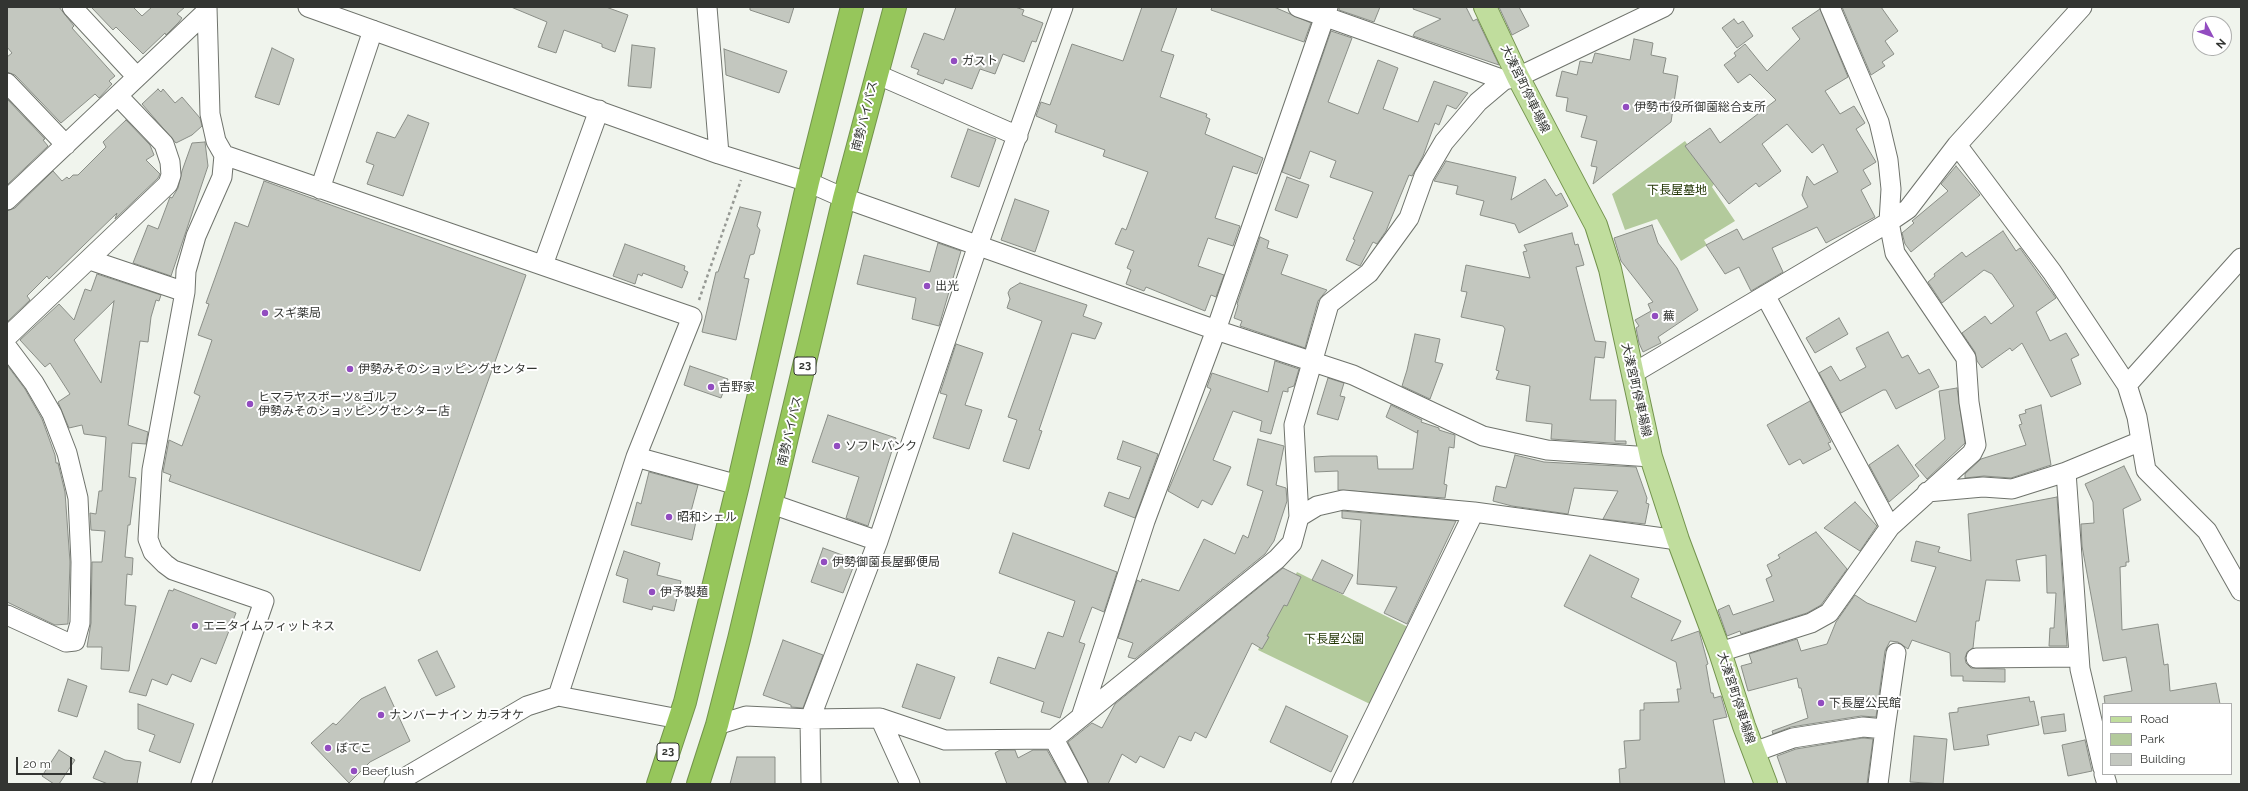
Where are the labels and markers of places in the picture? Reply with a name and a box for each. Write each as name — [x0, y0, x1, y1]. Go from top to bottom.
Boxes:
place label: ガスト — [962, 54, 998, 68]
marker: ガスト — [949, 56, 959, 66]
place label: 伊勢市役所御薗総合支所 — [1634, 100, 1766, 114]
marker: 伊勢市役所御薗総合支所 — [1621, 102, 1631, 112]
place label: 出光 — [935, 279, 959, 293]
marker: 出光 — [922, 281, 932, 291]
place label: スギ薬局 — [273, 306, 321, 320]
marker: スギ薬局 — [260, 308, 270, 318]
place label: 蕪 — [1663, 309, 1675, 323]
marker: 蕪 — [1650, 311, 1660, 321]
place label: 伊勢みそのショッピングセンター — [358, 362, 538, 376]
marker: 伊勢みそのショッピングセンター — [345, 364, 355, 374]
place label: 吉野家 — [719, 380, 755, 394]
marker: 吉野家 — [706, 382, 716, 392]
place label: ヒマラヤスポーツ&ゴルフ 伊勢みそのショッピングセンター店 — [258, 390, 450, 418]
marker: ヒマラヤスポーツ&ゴルフ 伊勢みそのショッピングセンター店 — [245, 399, 255, 409]
place label: ソフトバンク — [845, 439, 917, 453]
marker: ソフトバンク — [832, 441, 842, 451]
place label: 昭和シェル — [677, 510, 737, 524]
marker: 昭和シェル — [664, 512, 674, 522]
place label: 伊勢御薗長屋郵便局 — [832, 555, 940, 569]
marker: 伊勢御薗長屋郵便局 — [819, 557, 829, 567]
place label: 伊予製麺 — [660, 585, 708, 599]
marker: 伊予製麺 — [647, 587, 657, 597]
place label: エニタイムフィットネス — [203, 619, 335, 633]
marker: エニタイムフィットネス — [190, 621, 200, 631]
place label: 下長屋公民館 — [1829, 696, 1901, 710]
marker: 下長屋公民館 — [1816, 698, 1826, 708]
place label: ナンバーナイン カラオケ — [389, 708, 524, 722]
marker: ナンバーナイン カラオケ — [376, 710, 386, 720]
place label: ぼてこ — [336, 741, 372, 755]
marker: ぼてこ — [323, 743, 333, 753]
place label: Beef lush — [362, 764, 414, 778]
marker: Beef lush — [349, 766, 359, 776]

